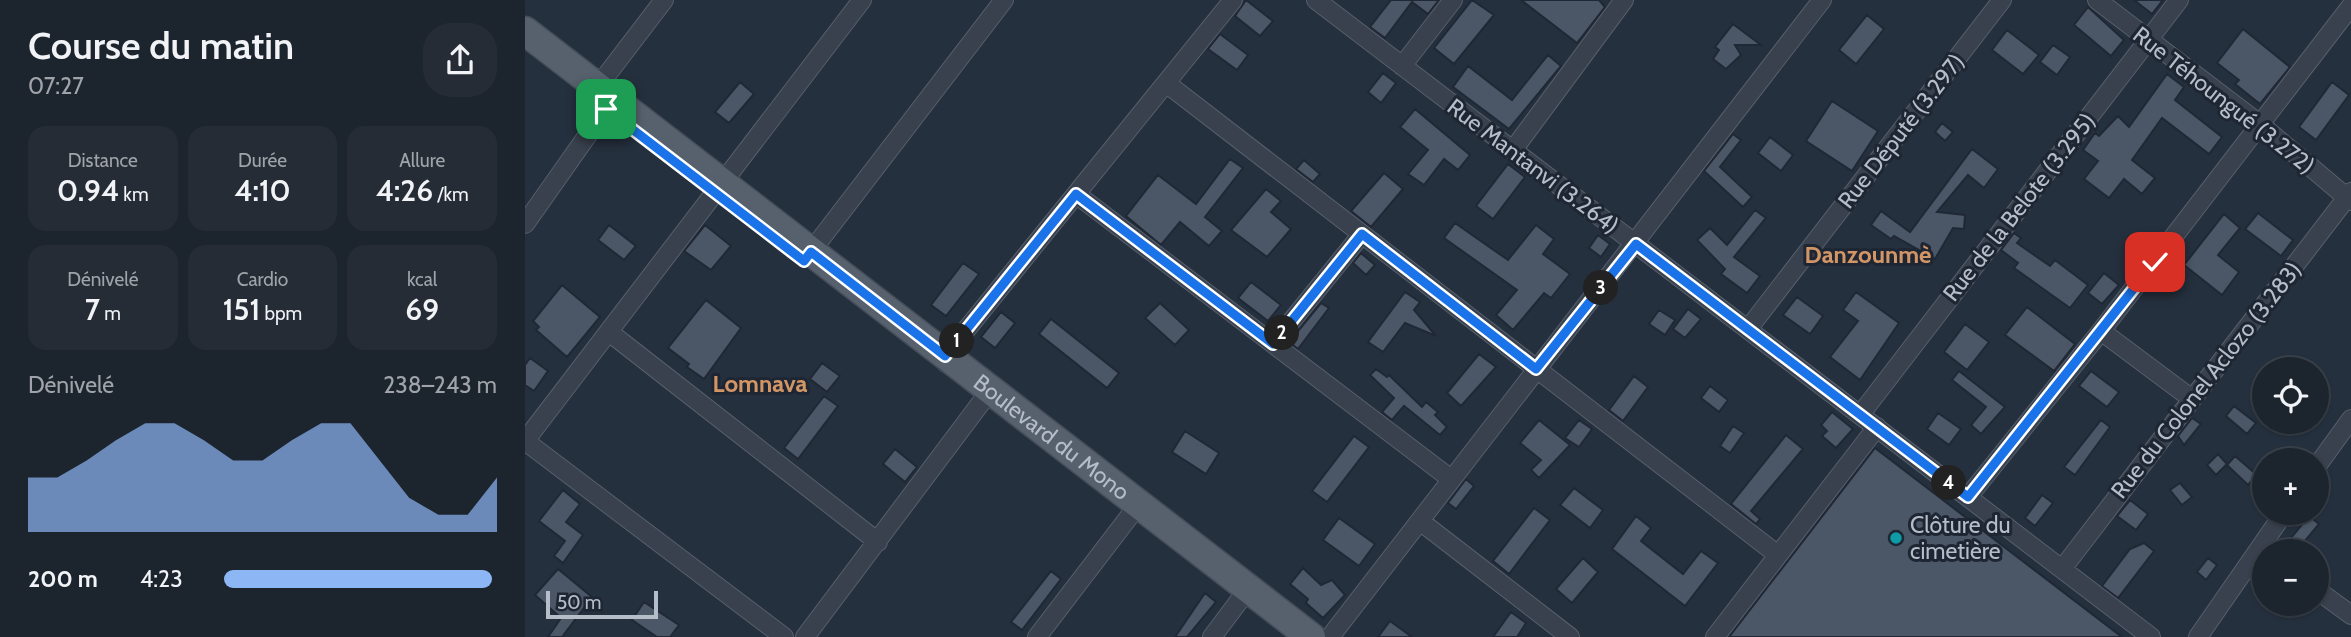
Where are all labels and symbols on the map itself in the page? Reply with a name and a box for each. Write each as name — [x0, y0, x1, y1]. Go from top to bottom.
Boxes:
street label: Rue Téhoungué (3.272) — [2128, 20, 2320, 180]
street label: Rue Député (3.297) — [1832, 48, 1970, 214]
pin — [576, 79, 636, 139]
street label: Rue Mantanvi (3.264) — [1442, 92, 1624, 240]
street label: Rue de la Belote (3.295) — [1937, 107, 2101, 307]
pin — [2125, 232, 2185, 292]
district label: Danzounmè — [1805, 240, 1931, 269]
street label: Rue du Colonel Aclozo (3.283) — [2105, 256, 2307, 504]
pin: 3 — [1583, 270, 1619, 306]
pin: 2 — [1265, 316, 1299, 350]
pin: 1 — [939, 324, 975, 358]
street label: Boulevard du Mono — [968, 368, 1135, 506]
district label: Lomnava — [713, 369, 807, 398]
pin: 4 — [1931, 466, 1967, 500]
place label: Clôture du cimetière — [1910, 511, 2011, 565]
marker: Clôture du cimetière — [1888, 530, 1904, 546]
scale bar — [546, 588, 658, 620]

